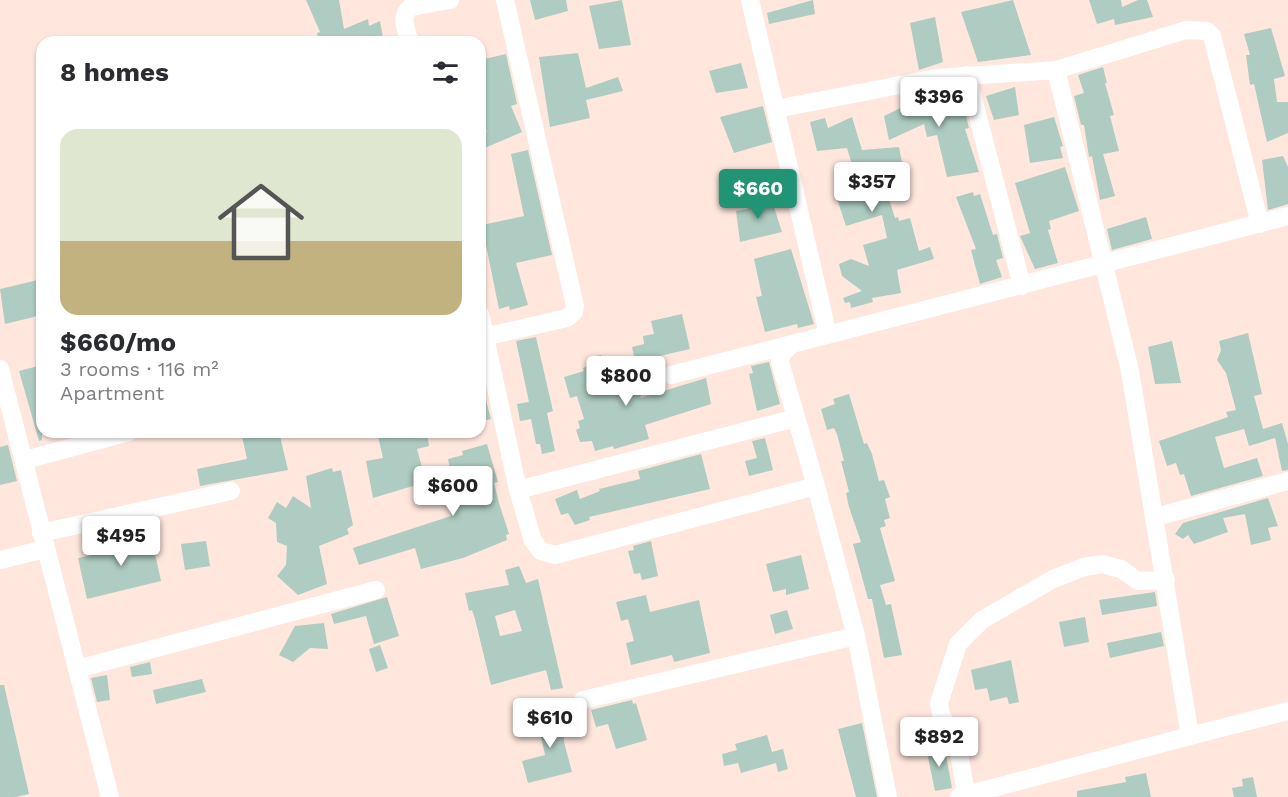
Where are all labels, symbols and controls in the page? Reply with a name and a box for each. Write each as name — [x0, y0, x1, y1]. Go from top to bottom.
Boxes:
icon: filters — [429, 56, 462, 89]
text: 8 homes — [60, 57, 169, 87]
pin: $396 — [903, 77, 975, 128]
text: $396 — [914, 84, 964, 108]
pin: $357 — [836, 162, 908, 213]
icon: home — [207, 168, 315, 276]
pin: $660 — [722, 169, 794, 220]
text: $357 — [848, 169, 896, 193]
text: $660 — [733, 176, 783, 200]
text: $660/mo — [60, 327, 176, 357]
pin: $800 — [590, 356, 662, 407]
text: 3 rooms · 116 m² — [60, 357, 219, 381]
text: $800 — [600, 363, 652, 387]
text: Apartment — [60, 381, 164, 405]
pin: $600 — [417, 466, 489, 517]
text: $600 — [428, 473, 478, 497]
pin: $495 — [85, 516, 157, 567]
text: $495 — [96, 523, 146, 547]
pin: $610 — [514, 698, 586, 749]
text: $610 — [527, 705, 573, 729]
pin: $892 — [903, 717, 975, 768]
text: $892 — [914, 724, 964, 748]

